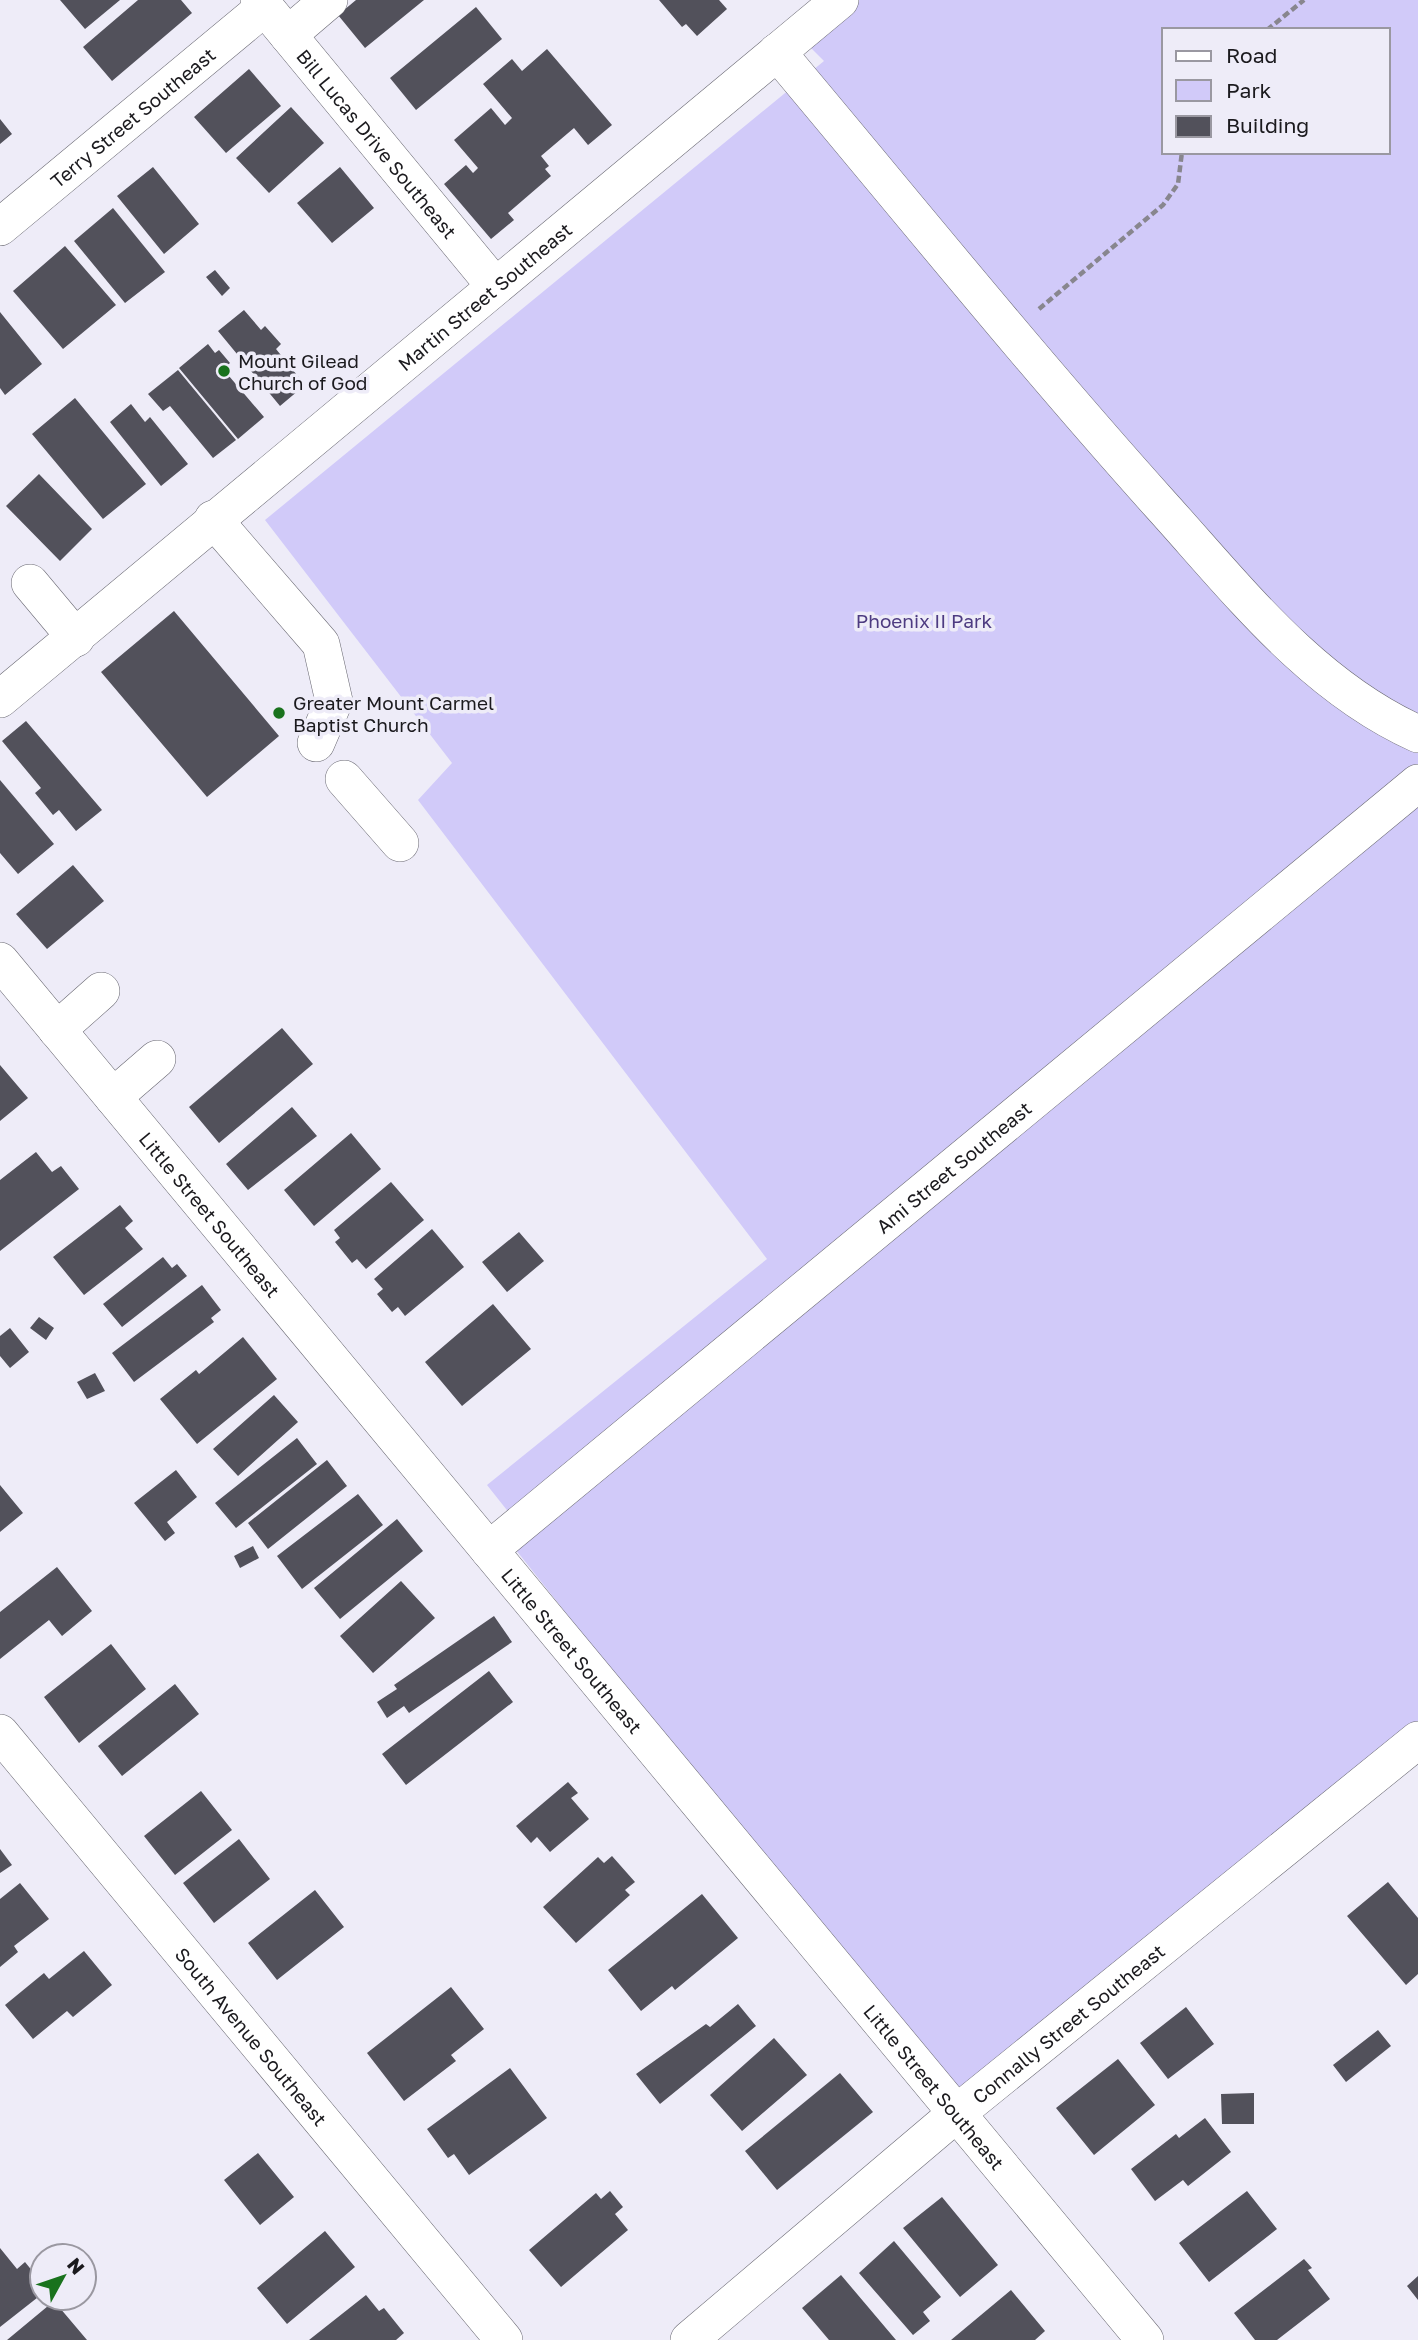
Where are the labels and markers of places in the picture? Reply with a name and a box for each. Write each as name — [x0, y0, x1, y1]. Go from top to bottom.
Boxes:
place label: Mount Gilead Church of God — [238, 349, 368, 394]
marker: Mount Gilead Church of God — [216, 363, 232, 379]
place label: Greater Mount Carmel Baptist Church — [293, 691, 494, 736]
marker: Greater Mount Carmel Baptist Church — [271, 705, 287, 721]

